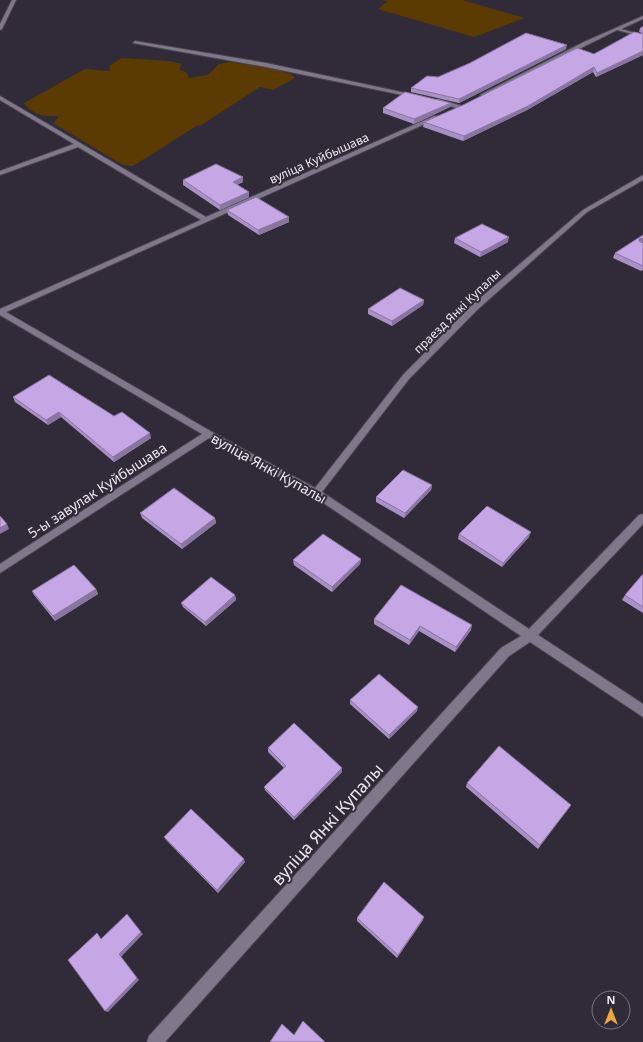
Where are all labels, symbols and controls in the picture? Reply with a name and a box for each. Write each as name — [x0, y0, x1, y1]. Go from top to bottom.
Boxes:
street label: вуліца Куйбышава — [266, 128, 372, 188]
street label: праезд Янкі Купалы — [410, 265, 504, 357]
street label: вуліца Янкі Купалы — [208, 428, 330, 508]
street label: 5-ы завулак Куйбышава — [24, 438, 170, 542]
street label: вуліца Янкі Купалы — [266, 758, 388, 890]
north arrow — [591, 990, 631, 1030]
text: N — [607, 992, 615, 1007]

